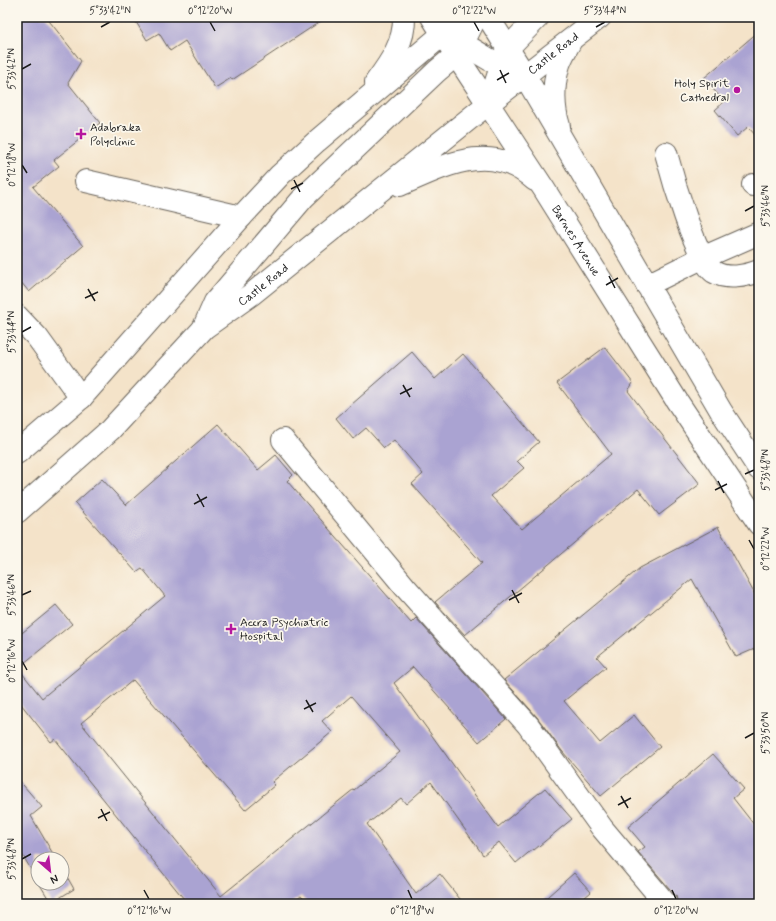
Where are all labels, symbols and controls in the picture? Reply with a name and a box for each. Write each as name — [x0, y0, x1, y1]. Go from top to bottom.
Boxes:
text: 5°33'42"N — [89, 4, 131, 18]
text: 0°12'20"W — [188, 4, 232, 18]
text: 0°12'22"W — [452, 4, 496, 18]
text: 5°33'44"N — [584, 4, 627, 18]
street label: Castle Road — [525, 29, 582, 79]
text: 5°33'42"N — [5, 48, 19, 90]
place label: Holy Spirit Cathedral — [674, 76, 729, 106]
marker: Holy Spirit Cathedral — [732, 85, 742, 95]
place label: Adabraka Polyclinic — [90, 120, 141, 150]
marker: Adabraka Polyclinic — [75, 128, 87, 140]
text: 0°12'18"W — [5, 143, 19, 187]
text: 5°33'46"N — [759, 185, 773, 227]
street label: Barnes Avenue — [547, 203, 604, 280]
street label: Castle Road — [235, 261, 292, 310]
text: 5°33'44"N — [5, 310, 19, 353]
text: 5°33'48"N — [759, 449, 773, 491]
text: 0°12'22"W — [759, 527, 773, 571]
text: 5°33'46"N — [5, 574, 19, 616]
place label: Accra Psychiatric Hospital — [240, 615, 328, 645]
marker: Accra Psychiatric Hospital — [225, 623, 237, 635]
text: 0°12'16"W — [5, 639, 19, 683]
text: 5°33'50"N — [759, 712, 773, 754]
text: 5°33'48"N — [5, 838, 19, 880]
north arrow — [30, 851, 70, 891]
text: N — [48, 871, 61, 887]
text: 0°12'16"W — [127, 904, 171, 918]
text: 0°12'18"W — [390, 904, 434, 918]
text: 0°12'20"W — [654, 904, 698, 918]

